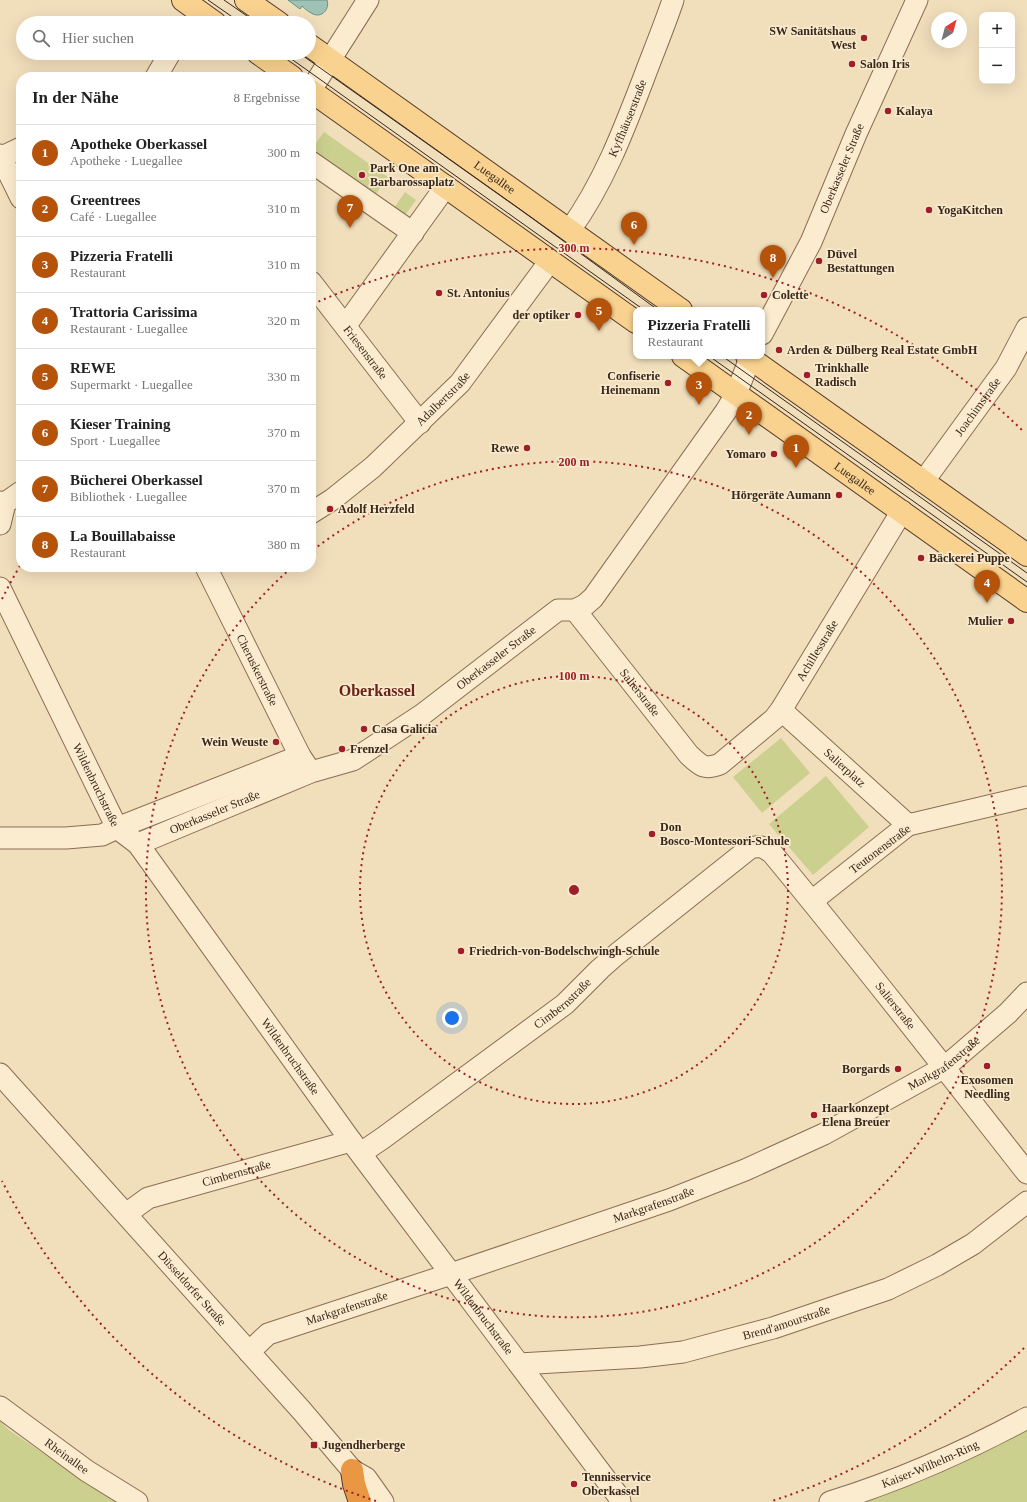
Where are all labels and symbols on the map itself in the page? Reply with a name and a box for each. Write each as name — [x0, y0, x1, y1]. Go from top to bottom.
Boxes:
north arrow — [931, 12, 967, 48]
place label: SW Sanitätshaus West — [769, 24, 856, 52]
marker: SW Sanitätshaus West — [859, 33, 869, 43]
place label: Salon Iris — [860, 57, 910, 71]
marker: Salon Iris — [847, 59, 857, 69]
street label: Kyffhäuserstraße — [605, 78, 650, 159]
place label: Kalaya — [896, 104, 933, 118]
marker: Kalaya — [883, 106, 893, 116]
street label: Oberkasseler Straße — [817, 121, 867, 216]
street label: Luegallee — [471, 158, 518, 197]
place label: Park One am Barbarossaplatz — [370, 161, 454, 189]
marker: Park One am Barbarossaplatz — [357, 170, 367, 180]
pin: 7 — [337, 195, 363, 228]
place label: YogaKitchen — [937, 203, 1003, 217]
marker: YogaKitchen — [924, 205, 934, 215]
pin: 6 — [621, 212, 647, 245]
text: 300 m — [559, 241, 590, 255]
pin: 8 — [760, 245, 786, 278]
place label: Düvel Bestattungen — [827, 247, 895, 275]
marker: Düvel Bestattungen — [814, 256, 824, 266]
place label: St. Antonius — [447, 286, 510, 300]
marker: St. Antonius — [434, 288, 444, 298]
place label: Colette — [772, 288, 809, 302]
marker: Colette — [759, 290, 769, 300]
pin: 5 — [586, 298, 612, 331]
place label: der optiker — [513, 308, 571, 322]
marker: der optiker — [573, 310, 583, 320]
street label: Friesenstraße — [340, 323, 391, 382]
place label: Arden & Dülberg Real Estate GmbH — [787, 343, 978, 357]
marker: Arden & Dülberg Real Estate GmbH — [774, 345, 784, 355]
place label: Trinkhalle Radisch — [815, 361, 869, 389]
street label: Adalbertstraße — [413, 369, 473, 429]
place label: Confiserie Heinemann — [601, 369, 661, 397]
marker: Trinkhalle Radisch — [802, 370, 812, 380]
pin: 3 — [686, 372, 712, 405]
street label: Joachimstraße — [952, 375, 1004, 439]
marker: Confiserie Heinemann — [663, 378, 673, 388]
pin: 2 — [736, 402, 762, 435]
pin: 1 — [783, 435, 809, 468]
place label: Rewe — [491, 441, 520, 455]
marker: Rewe — [522, 443, 532, 453]
place label: Yomaro — [726, 447, 766, 461]
marker: Yomaro — [769, 449, 779, 459]
text: 200 m — [559, 455, 590, 469]
street label: Luegallee — [832, 459, 878, 498]
place label: Hörgeräte Aumann — [731, 488, 831, 502]
marker: Hörgeräte Aumann — [834, 490, 844, 500]
place label: Adolf Herzfeld — [338, 502, 415, 516]
marker: Adolf Herzfeld — [325, 504, 335, 514]
place label: Bäckerei Puppe — [929, 551, 1010, 565]
marker: Bäckerei Puppe — [916, 553, 926, 563]
pin: 4 — [974, 570, 1000, 603]
place label: Mulier — [968, 614, 1004, 628]
marker: Mulier — [1006, 616, 1016, 626]
street label: Achillesstraße — [793, 618, 841, 684]
street label: Oberkasseler Straße — [454, 623, 538, 693]
street label: Cheruskerstraße — [234, 632, 281, 708]
street label: Salierstraße — [617, 666, 663, 719]
text: 100 m — [559, 669, 590, 683]
district label: Oberkassel — [339, 682, 416, 699]
place label: Casa Galicia — [372, 722, 437, 736]
marker: Casa Galicia — [359, 724, 369, 734]
place label: Wein Weuste — [201, 735, 269, 749]
marker: Wein Weuste — [271, 737, 281, 747]
street label: Wildenbruchstraße — [70, 741, 122, 829]
place label: Frenzel — [350, 742, 389, 756]
marker: Frenzel — [337, 744, 347, 754]
street label: Salierplatz — [821, 745, 868, 790]
street label: Oberkasseler Straße — [167, 787, 262, 837]
place label: Don Bosco-Montessori-Schule — [660, 820, 790, 848]
street label: Teutonenstraße — [847, 821, 913, 877]
marker: Don Bosco-Montessori-Schule — [647, 829, 657, 839]
centre of rings — [567, 883, 581, 897]
place label: Friedrich-von-Bodelschwingh-Schule — [469, 944, 660, 958]
marker: Friedrich-von-Bodelschwingh-Schule — [456, 946, 466, 956]
street label: Cimbernstraße — [531, 975, 594, 1032]
street label: Salierstraße — [872, 979, 919, 1032]
your location — [442, 1008, 462, 1028]
street label: Wildenbruchstraße — [258, 1016, 323, 1098]
street label: Markgrafenstraße — [905, 1033, 983, 1093]
marker: Exosomen Needling — [982, 1061, 992, 1071]
place label: Borgards — [842, 1062, 890, 1076]
marker: Borgards — [893, 1064, 903, 1074]
place label: Exosomen Needling — [961, 1073, 1014, 1101]
place label: Haarkonzept Elena Breuer — [822, 1101, 891, 1129]
marker: Haarkonzept Elena Breuer — [809, 1110, 819, 1120]
street label: Cimbernstraße — [200, 1157, 272, 1189]
street label: Markgrafenstraße — [611, 1184, 696, 1225]
street label: Düsseldorfer Straße — [155, 1248, 229, 1329]
street label: Wildenbruchstraße — [450, 1276, 516, 1357]
street label: Markgrafenstraße — [304, 1288, 389, 1328]
street label: Brend'amourstraße — [741, 1302, 832, 1343]
street label: Rheinallee — [42, 1435, 92, 1477]
street label: Kaiser-Wilhelm-Ring — [880, 1437, 981, 1491]
place label: Jugendherberge — [322, 1438, 406, 1452]
marker: Jugendherberge — [309, 1440, 319, 1450]
place label: Tennisservice Oberkassel — [582, 1470, 652, 1498]
marker: Tennisservice Oberkassel — [569, 1479, 579, 1489]

